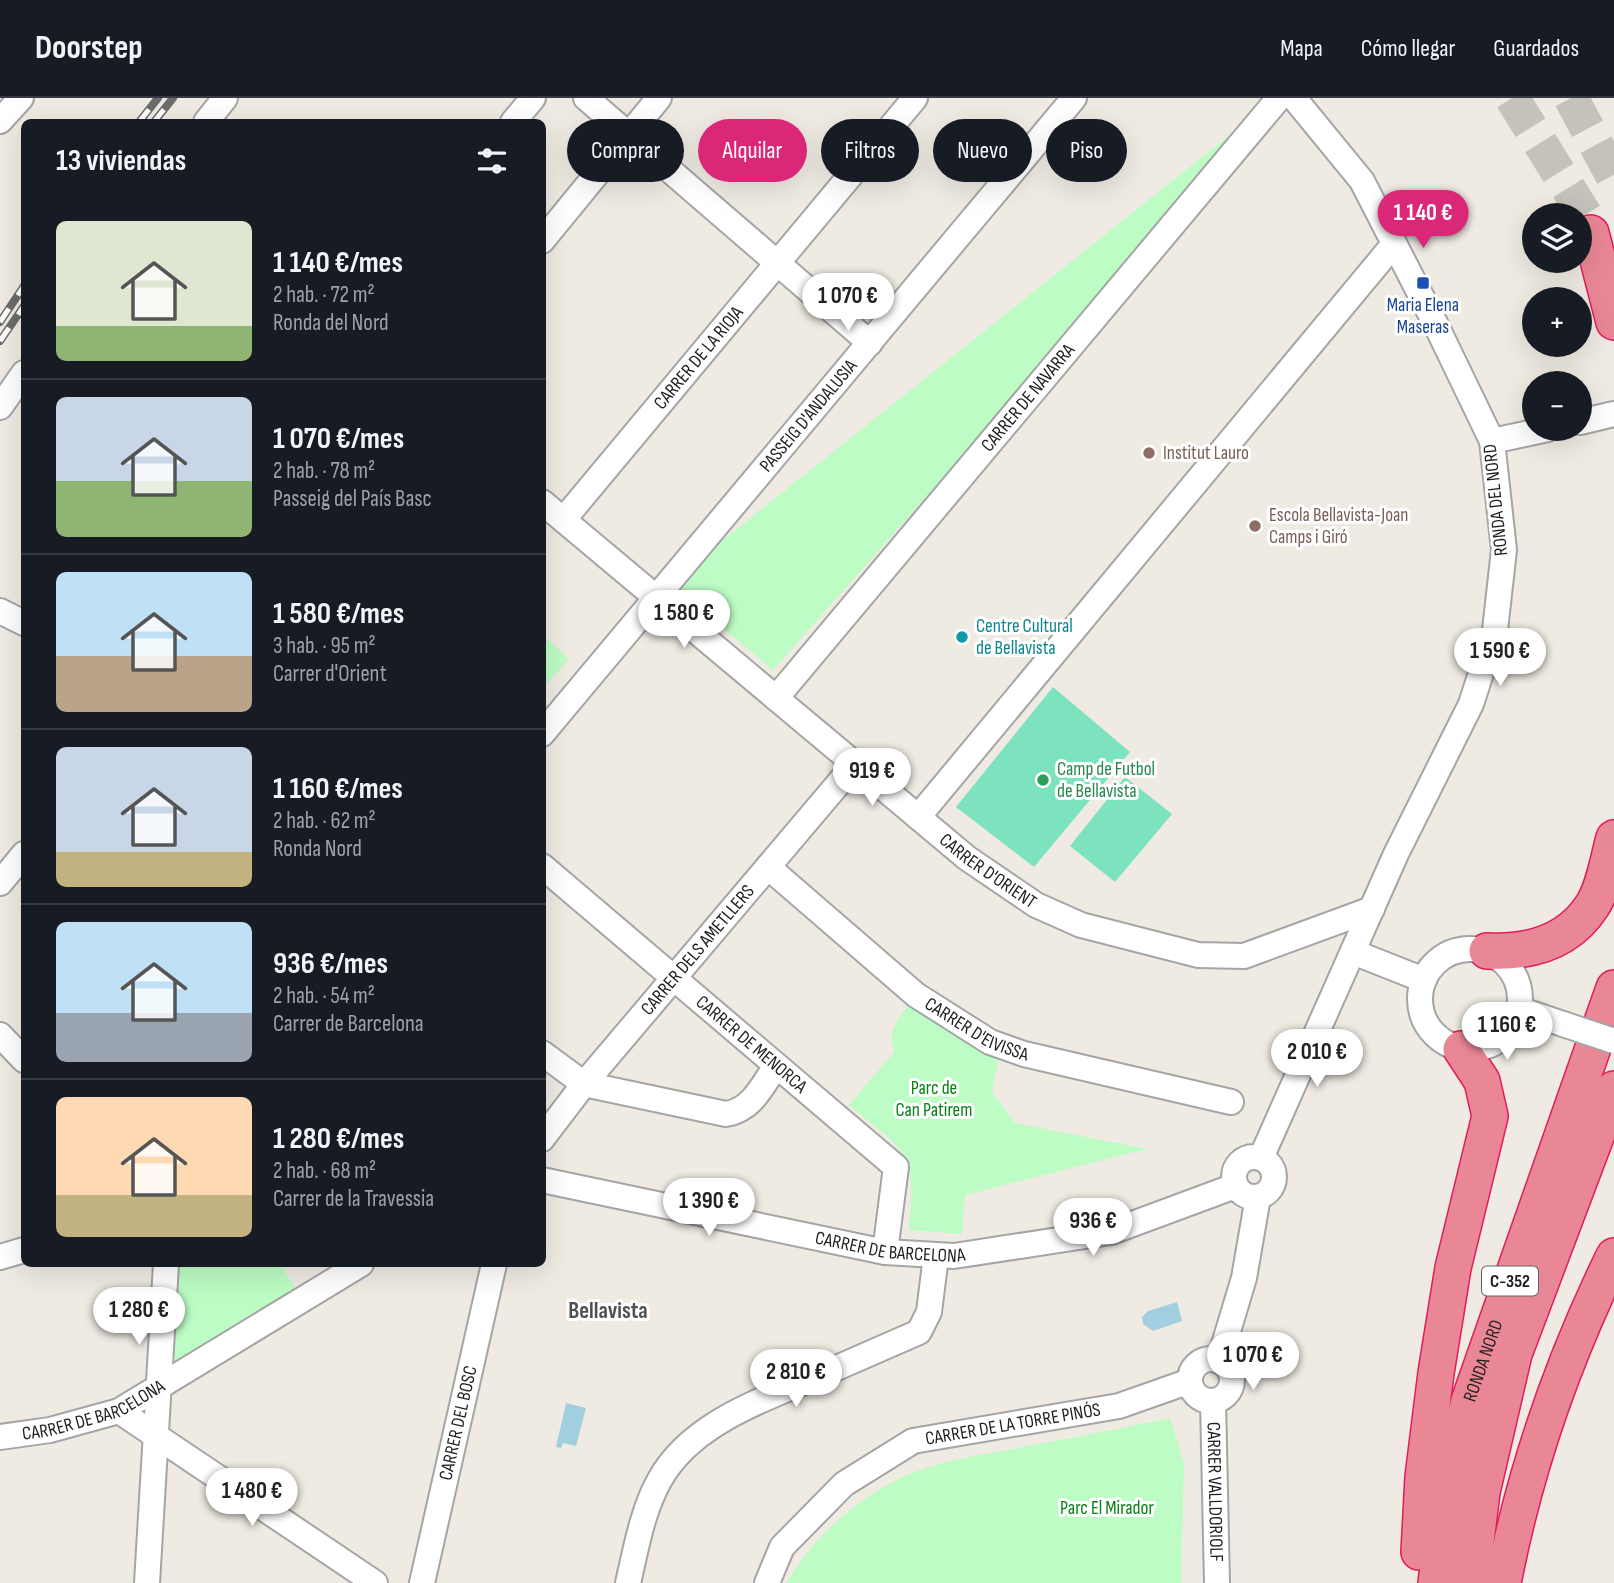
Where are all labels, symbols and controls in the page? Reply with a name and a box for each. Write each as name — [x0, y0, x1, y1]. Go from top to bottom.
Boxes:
text: Doorstep — [35, 28, 143, 68]
text: Mapa — [1280, 34, 1323, 63]
text: Cómo llegar — [1361, 34, 1455, 63]
text: Guardados — [1493, 34, 1579, 63]
chip: Comprar — [567, 119, 684, 182]
chip: Alquilar — [698, 119, 807, 182]
chip: Filtros — [821, 119, 919, 182]
chip: Nuevo — [933, 119, 1032, 182]
chip: Piso — [1046, 119, 1127, 182]
icon: filters — [473, 142, 511, 180]
text: 13 viviendas — [56, 143, 186, 179]
pin: 1 140 € — [1358, 190, 1488, 250]
text: 1 140 € — [1394, 199, 1452, 227]
map controls — [1522, 203, 1592, 441]
button: layers — [1522, 203, 1592, 273]
text: 1 140 €/mes — [273, 245, 403, 281]
icon: home — [112, 249, 196, 333]
pin: 1 070 € — [783, 274, 913, 333]
marker: Maria Elena Maseras — [1415, 275, 1431, 291]
text: 2 hab. · 72 m² — [273, 281, 375, 309]
text: 1 070 € — [818, 282, 878, 310]
button: + — [1522, 287, 1592, 357]
place label: Maria Elena Maseras — [1387, 294, 1459, 339]
street label: CARRER DE LA RIOJA — [649, 301, 749, 414]
text: Ronda del Nord — [273, 309, 389, 337]
street label: CARRER DE NAVARRA — [976, 338, 1080, 456]
street label: PASSEIG D'ANDALUSIA — [755, 354, 862, 477]
button: − — [1522, 371, 1592, 441]
text: 1 070 €/mes — [273, 421, 404, 457]
icon: home — [112, 425, 196, 509]
place label: Institut Lauro — [1163, 442, 1249, 465]
street label: RONDA DEL NORD — [1479, 443, 1513, 557]
marker: Institut Lauro — [1141, 445, 1157, 461]
text: 2 hab. · 78 m² — [273, 457, 375, 485]
text: Passeig del País Basc — [273, 485, 432, 513]
place label: Escola Bellavista-Joan Camps i Giró — [1269, 504, 1409, 549]
marker: Escola Bellavista-Joan Camps i Giró — [1247, 518, 1263, 534]
pin: 1 580 € — [619, 590, 749, 650]
text: 1 580 €/mes — [273, 596, 404, 632]
text: 1 580 € — [654, 599, 714, 627]
icon: home — [112, 600, 196, 684]
place label: Centre Cultural de Bellavista — [976, 615, 1073, 660]
pin: 1 590 € — [1435, 628, 1565, 688]
marker: Centre Cultural de Bellavista — [954, 629, 970, 645]
text: 3 hab. · 95 m² — [273, 632, 376, 660]
text: 1 590 € — [1470, 637, 1530, 665]
text: Carrer d'Orient — [273, 660, 387, 688]
pin: 919 € — [823, 748, 921, 808]
text: 919 € — [849, 757, 895, 785]
place label: Camp de Futbol de Bellavista — [1057, 758, 1155, 803]
text: 1 160 €/mes — [273, 771, 403, 807]
marker: Camp de Futbol de Bellavista — [1035, 772, 1051, 788]
icon: home — [112, 775, 196, 859]
text: 2 hab. · 62 m² — [273, 807, 376, 835]
street label: CARRER D'ORIENT — [935, 828, 1041, 914]
text: Ronda Nord — [273, 835, 362, 863]
street label: CARRER DELS AMETLLERS — [636, 880, 759, 1020]
text: 936 €/mes — [273, 946, 388, 982]
icon: home — [112, 950, 196, 1034]
text: 2 hab. · 54 m² — [273, 982, 375, 1010]
street label: CARRER DE MENORCA — [691, 990, 813, 1098]
street label: CARRER D'EIVISSA — [921, 992, 1031, 1066]
pin: 1 160 € — [1442, 1002, 1572, 1062]
text: Carrer de Barcelona — [273, 1010, 424, 1038]
text: 1 160 € — [1478, 1011, 1536, 1039]
pin: 2 010 € — [1252, 1030, 1382, 1089]
text: 2 010 € — [1287, 1038, 1347, 1066]
park label: Parc de Can Patirem — [896, 1077, 972, 1122]
text: 1 280 €/mes — [273, 1121, 404, 1157]
icon: home — [112, 1125, 196, 1209]
text: 2 hab. · 68 m² — [273, 1157, 376, 1185]
pin: 1 390 € — [644, 1178, 774, 1238]
text: Carrer de la Travessia — [273, 1185, 434, 1213]
text: 1 390 € — [679, 1187, 739, 1215]
pin: 936 € — [1044, 1198, 1142, 1258]
text: 936 € — [1069, 1207, 1117, 1235]
street label: CARRER DE BARCELONA — [813, 1226, 967, 1268]
road number: C-352 — [1482, 1266, 1538, 1296]
pin: 1 280 € — [74, 1288, 204, 1347]
text: 1 280 € — [109, 1296, 169, 1324]
district label: Bellavista — [568, 1297, 648, 1325]
street label: RONDA NORD — [1458, 1317, 1508, 1405]
pin: 1 070 € — [1188, 1332, 1318, 1392]
text: 1 070 € — [1223, 1341, 1283, 1369]
pin: 2 810 € — [731, 1350, 861, 1409]
text: 2 810 € — [766, 1358, 826, 1386]
street label: CARRER DEL BOSC — [434, 1363, 482, 1483]
street label: CARRER DE BARCELONA — [21, 1374, 170, 1445]
street label: CARRER DE LA TORRE PINÓS — [924, 1398, 1102, 1450]
street label: CARRER VALLDORIOLF — [1202, 1422, 1228, 1562]
pin: 1 480 € — [187, 1468, 317, 1528]
text: 1 480 € — [222, 1477, 282, 1505]
park label: Parc El Mirador — [1060, 1497, 1154, 1520]

